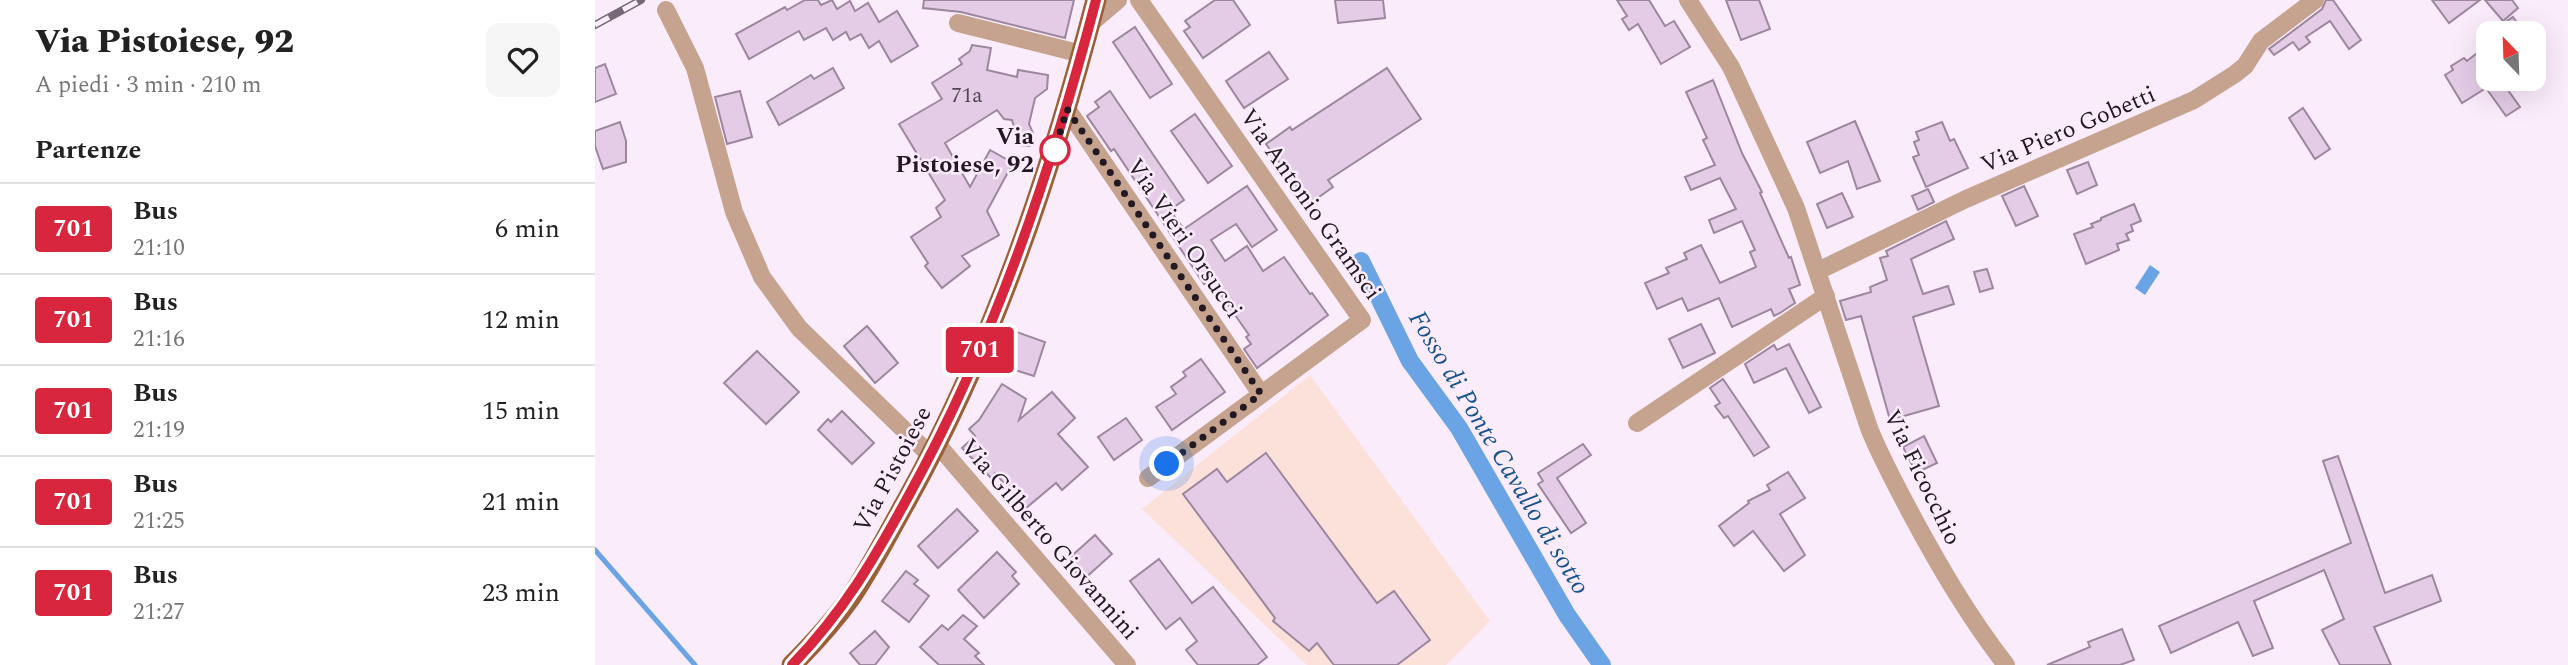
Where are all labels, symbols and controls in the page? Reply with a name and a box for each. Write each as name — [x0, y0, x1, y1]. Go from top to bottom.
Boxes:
text: Via Pistoiese, 92 — [35, 17, 294, 67]
north arrow — [2476, 21, 2546, 91]
map controls — [2476, 21, 2546, 91]
button: heart — [486, 23, 560, 97]
text: A piedi · 3 min · 210 m — [35, 68, 261, 103]
street label: Via Piero Gobetti — [1975, 77, 2161, 183]
house number: 71a — [951, 80, 983, 112]
street label: Via Antonio Gramsci — [1230, 101, 1390, 308]
place label: Via Pistoiese, 92 — [895, 119, 1035, 183]
text: Partenze — [35, 130, 142, 170]
marker: Via Pistoiese, 92 — [1040, 135, 1070, 165]
street label: Via Vieri Orsucci — [1117, 151, 1251, 326]
text: Bus — [133, 191, 178, 231]
text: 6 min — [495, 209, 560, 249]
text: 701 — [53, 211, 94, 247]
text: 21:10 — [133, 231, 185, 266]
text: Bus — [133, 282, 178, 322]
text: 12 min — [482, 300, 560, 340]
text: 701 — [53, 302, 94, 338]
water label: Fosso di Ponte Cavallo di sotto — [1398, 303, 1600, 603]
text: 21:16 — [133, 322, 185, 357]
line badge: 701 — [940, 327, 1020, 373]
text: 701 — [960, 332, 1000, 368]
text: Bus — [133, 373, 178, 413]
text: 15 min — [482, 391, 560, 431]
text: 701 — [53, 393, 94, 429]
street label: Via Pistoiese — [844, 400, 941, 539]
street label: Via Ficocchio — [1874, 404, 1970, 551]
text: 21:19 — [133, 413, 185, 448]
street label: Via Gilberto Giovannini — [951, 431, 1147, 648]
your location — [1149, 446, 1184, 481]
text: Bus — [133, 464, 178, 504]
text: 21 min — [482, 482, 560, 522]
text: 701 — [53, 484, 94, 520]
text: 21:25 — [133, 504, 185, 539]
text: Bus — [133, 555, 178, 595]
text: 23 min — [482, 573, 560, 613]
text: 701 — [53, 575, 94, 611]
text: 21:27 — [133, 595, 185, 630]

